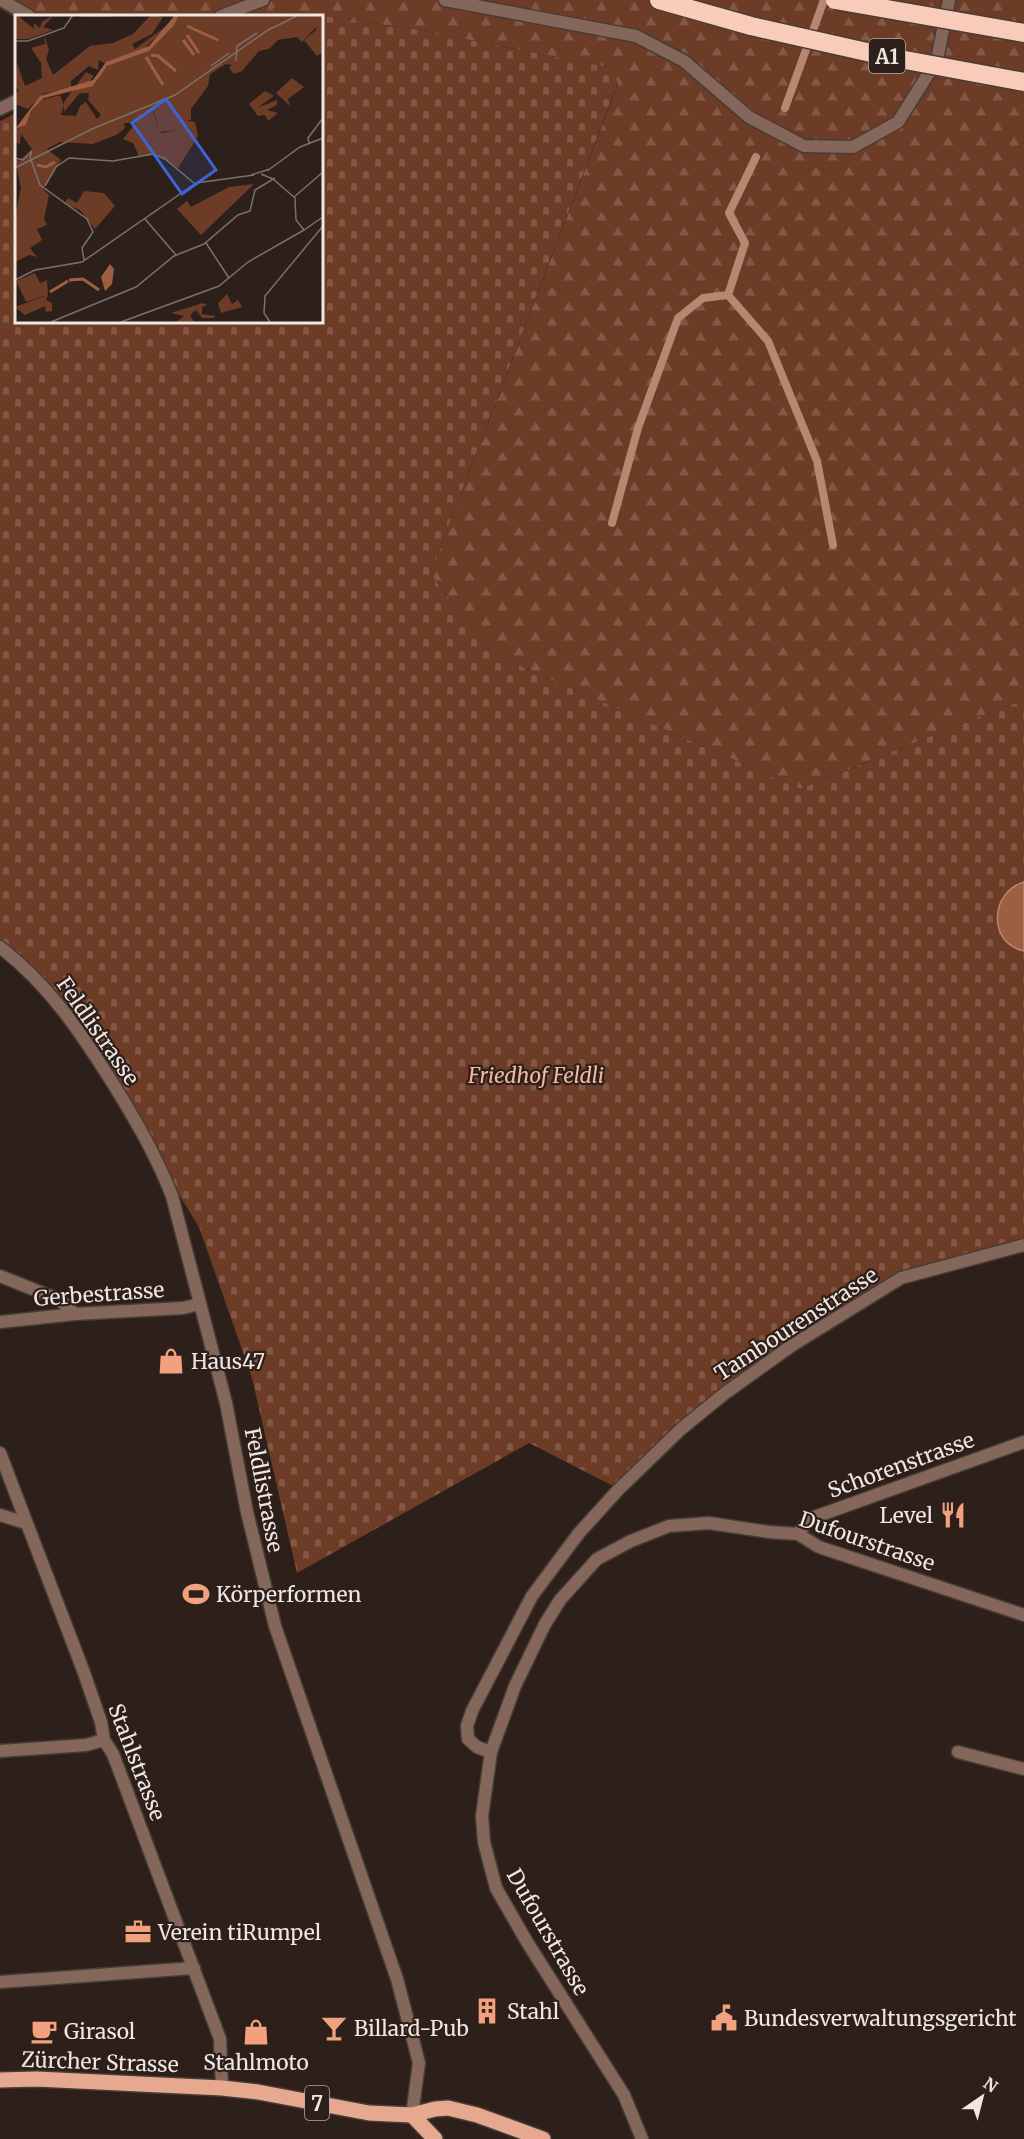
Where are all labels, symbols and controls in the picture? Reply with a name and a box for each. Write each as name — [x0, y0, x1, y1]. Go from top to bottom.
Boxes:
inset map — [15, 15, 322, 322]
road number: A1 — [869, 39, 905, 73]
street label: Feldlistrasse — [51, 972, 145, 1091]
park label: Friedhof Feldli — [467, 1062, 604, 1089]
street label: Tambourenstrasse — [709, 1261, 883, 1387]
street label: Gerbestrasse — [33, 1276, 165, 1312]
shop icon: Haus47 — [156, 1346, 186, 1376]
place label: Haus47 — [191, 1348, 265, 1375]
street label: Feldlistrasse — [239, 1425, 289, 1555]
street label: Schorenstrasse — [824, 1426, 978, 1504]
restaurant icon: Level — [938, 1500, 968, 1530]
place label: Level — [879, 1502, 933, 1529]
street label: Dufourstrasse — [796, 1505, 939, 1577]
sports icon: Körperformen — [181, 1579, 211, 1609]
place label: Körperformen — [216, 1581, 361, 1608]
street label: Stahlstrasse — [102, 1700, 172, 1824]
street label: Dufourstrasse — [501, 1864, 595, 2000]
office icon: Verein tiRumpel — [123, 1917, 153, 1947]
place label: Verein tiRumpel — [157, 1919, 322, 1946]
building icon: Stahl — [472, 1996, 502, 2026]
place label: Stahl — [507, 1998, 560, 2025]
public building icon: Bundesverwaltungsgericht — [709, 2003, 739, 2033]
place label: Bundesverwaltungsgericht — [744, 2005, 1017, 2032]
bar icon: Billard-Pub — [319, 2013, 349, 2043]
place label: Billard-Pub — [354, 2015, 469, 2042]
cafe icon: Girasol — [29, 2016, 59, 2046]
shop icon: Stahlmoto — [241, 2017, 271, 2047]
place label: Girasol — [64, 2018, 136, 2045]
street label: Zürcher Strasse — [21, 2046, 179, 2078]
place label: Stahlmoto — [203, 2049, 309, 2076]
north arrow — [952, 2067, 1012, 2127]
text: N — [980, 2073, 1002, 2097]
road number: 7 — [305, 2086, 329, 2120]

